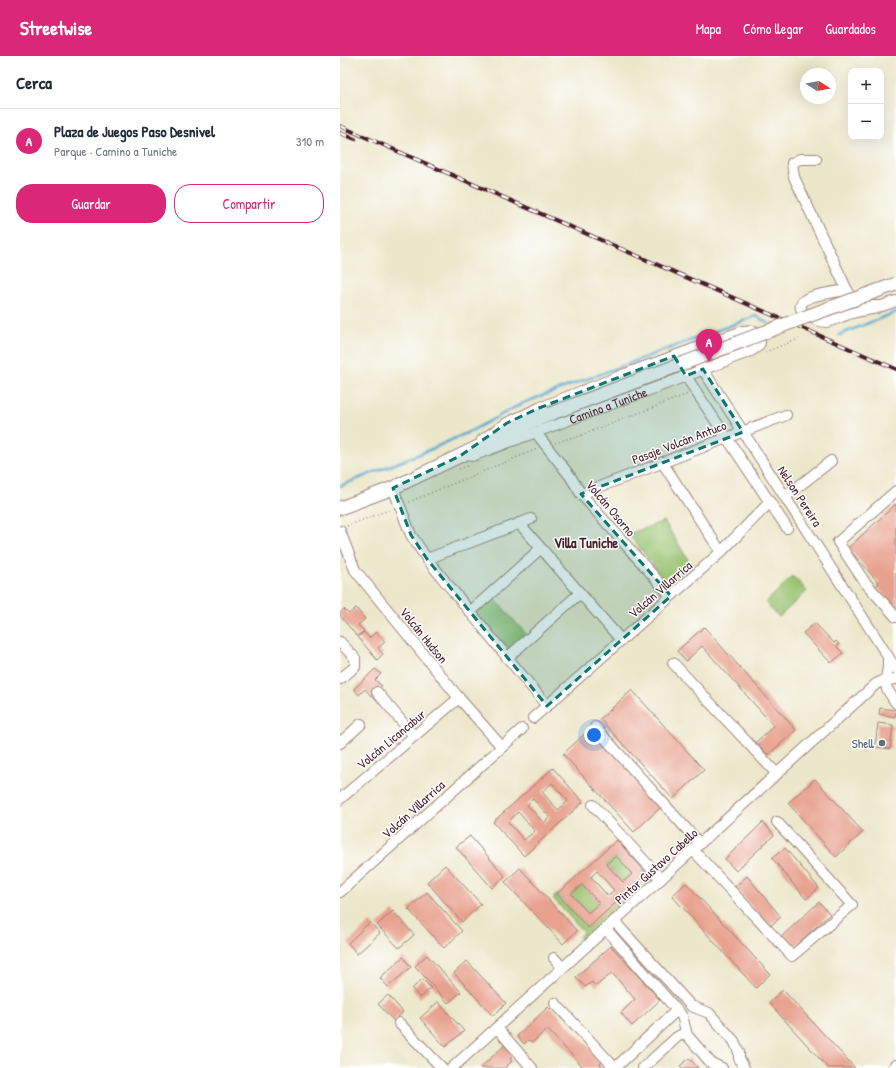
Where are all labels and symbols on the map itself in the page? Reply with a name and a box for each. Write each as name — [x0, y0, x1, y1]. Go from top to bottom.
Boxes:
north arrow — [800, 68, 836, 104]
pin: A — [696, 329, 722, 362]
street label: Camino a Tuniche — [566, 383, 649, 428]
street label: Pasaje Volcán Antuco — [629, 416, 729, 468]
street label: Nelson Pereira — [774, 462, 826, 530]
street label: Volcán Osorno — [582, 476, 640, 540]
district label: Villa Tuniche — [554, 533, 619, 552]
street label: Volcán Villarrica — [624, 556, 696, 622]
street label: Volcán Hudson — [396, 603, 452, 667]
street label: Volcán Licancabur — [353, 705, 429, 773]
your location — [584, 725, 604, 745]
place label: Shell — [852, 734, 874, 752]
marker: Shell — [877, 738, 887, 748]
street label: Volcán Villarrica — [378, 776, 448, 842]
street label: Pintor Gustavo Cabello — [611, 824, 701, 908]

